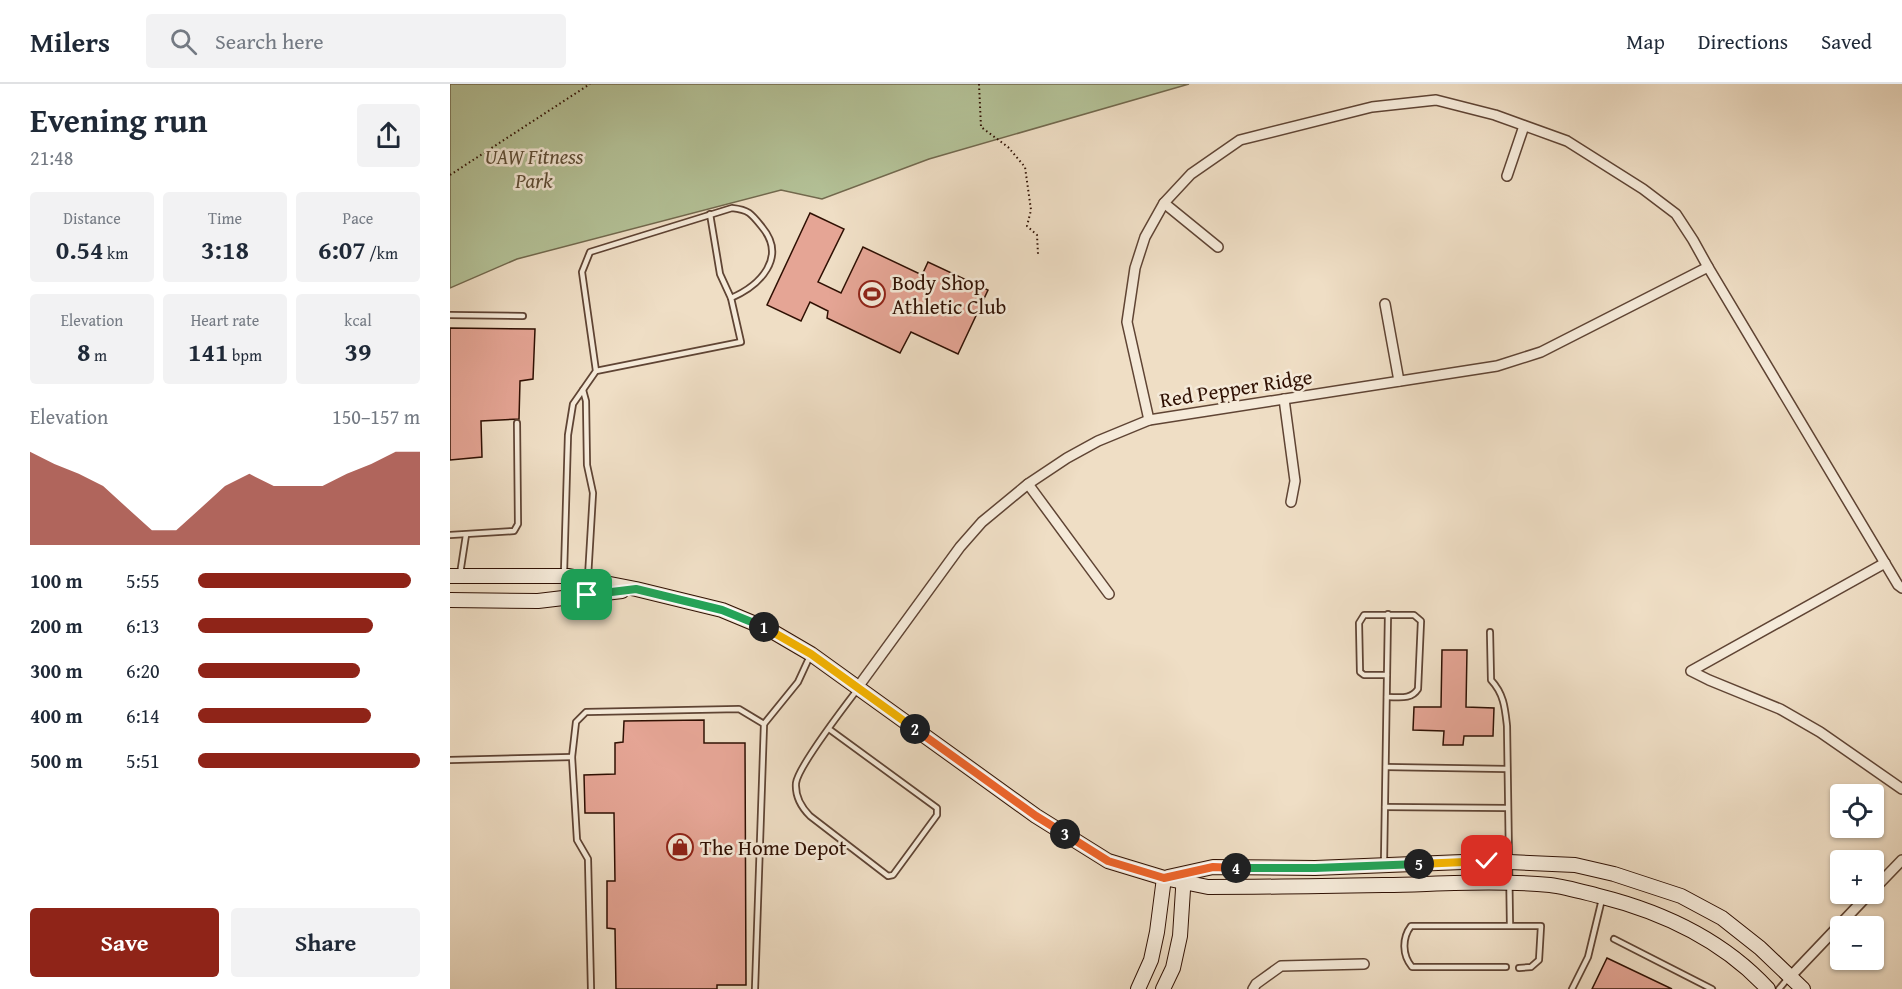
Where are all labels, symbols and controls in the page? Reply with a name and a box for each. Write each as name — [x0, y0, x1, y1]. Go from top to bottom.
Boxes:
search box — [146, 14, 566, 68]
text: Milers — [30, 21, 110, 62]
icon: search — [167, 25, 200, 58]
text: Search here — [215, 25, 324, 57]
text: Map — [1626, 26, 1665, 57]
text: Directions — [1698, 26, 1788, 57]
text: Saved — [1821, 26, 1872, 57]
text: Evening run — [30, 96, 207, 144]
button: share — [357, 104, 420, 167]
park label: UAW Fitness Park — [485, 141, 584, 196]
text: 21:48 — [30, 143, 73, 172]
text: Distance — [63, 206, 121, 230]
text: Time — [208, 206, 242, 230]
text: Pace — [343, 206, 373, 230]
text: 0.54 — [56, 230, 104, 269]
text: 3:18 — [201, 230, 249, 269]
text: 6:07 — [318, 230, 366, 269]
text: km — [104, 241, 128, 265]
text: /km — [366, 241, 398, 265]
place label: Body Shop Athletic Club — [892, 267, 1006, 322]
sports icon: Body Shop Athletic Club — [857, 279, 887, 309]
text: Elevation — [61, 308, 123, 332]
text: Heart rate — [191, 308, 259, 332]
text: kcal — [344, 308, 372, 332]
text: 8 — [77, 332, 90, 371]
text: 141 — [188, 332, 228, 371]
text: 39 — [345, 332, 371, 371]
text: m — [90, 343, 107, 367]
text: bpm — [228, 343, 262, 367]
street label: Red Pepper Ridge — [1157, 361, 1315, 415]
text: Elevation — [30, 402, 108, 431]
text: 150–157 m — [332, 402, 420, 431]
text: 100 m — [30, 566, 83, 595]
text: 5:55 — [126, 566, 160, 595]
pin — [561, 569, 612, 620]
icon: arrive — [570, 578, 603, 611]
text: 200 m — [30, 611, 83, 640]
text: 6:13 — [126, 611, 160, 640]
pin: 1 — [749, 612, 779, 642]
text: 1 — [760, 615, 768, 639]
text: 300 m — [30, 656, 83, 685]
text: 6:20 — [126, 656, 160, 685]
text: 400 m — [30, 701, 83, 730]
text: 6:14 — [126, 701, 160, 730]
pin: 2 — [900, 714, 930, 744]
text: 2 — [911, 717, 919, 741]
text: 500 m — [30, 746, 83, 775]
text: 5:51 — [126, 746, 160, 775]
map controls — [1830, 784, 1884, 970]
button: locate — [1830, 784, 1884, 838]
pin: 3 — [1050, 819, 1080, 849]
text: 3 — [1061, 822, 1069, 846]
shop icon: The Home Depot — [665, 832, 695, 862]
place label: The Home Depot — [700, 832, 847, 863]
pin — [1461, 835, 1512, 886]
icon: check — [1470, 844, 1503, 877]
pin: 5 — [1404, 849, 1434, 879]
button: + — [1830, 850, 1884, 904]
text: 5 — [1415, 852, 1423, 876]
pin: 4 — [1221, 853, 1251, 883]
text: 4 — [1232, 856, 1240, 880]
button: Save — [30, 908, 219, 977]
button: Share — [231, 908, 420, 977]
button: − — [1830, 916, 1884, 970]

